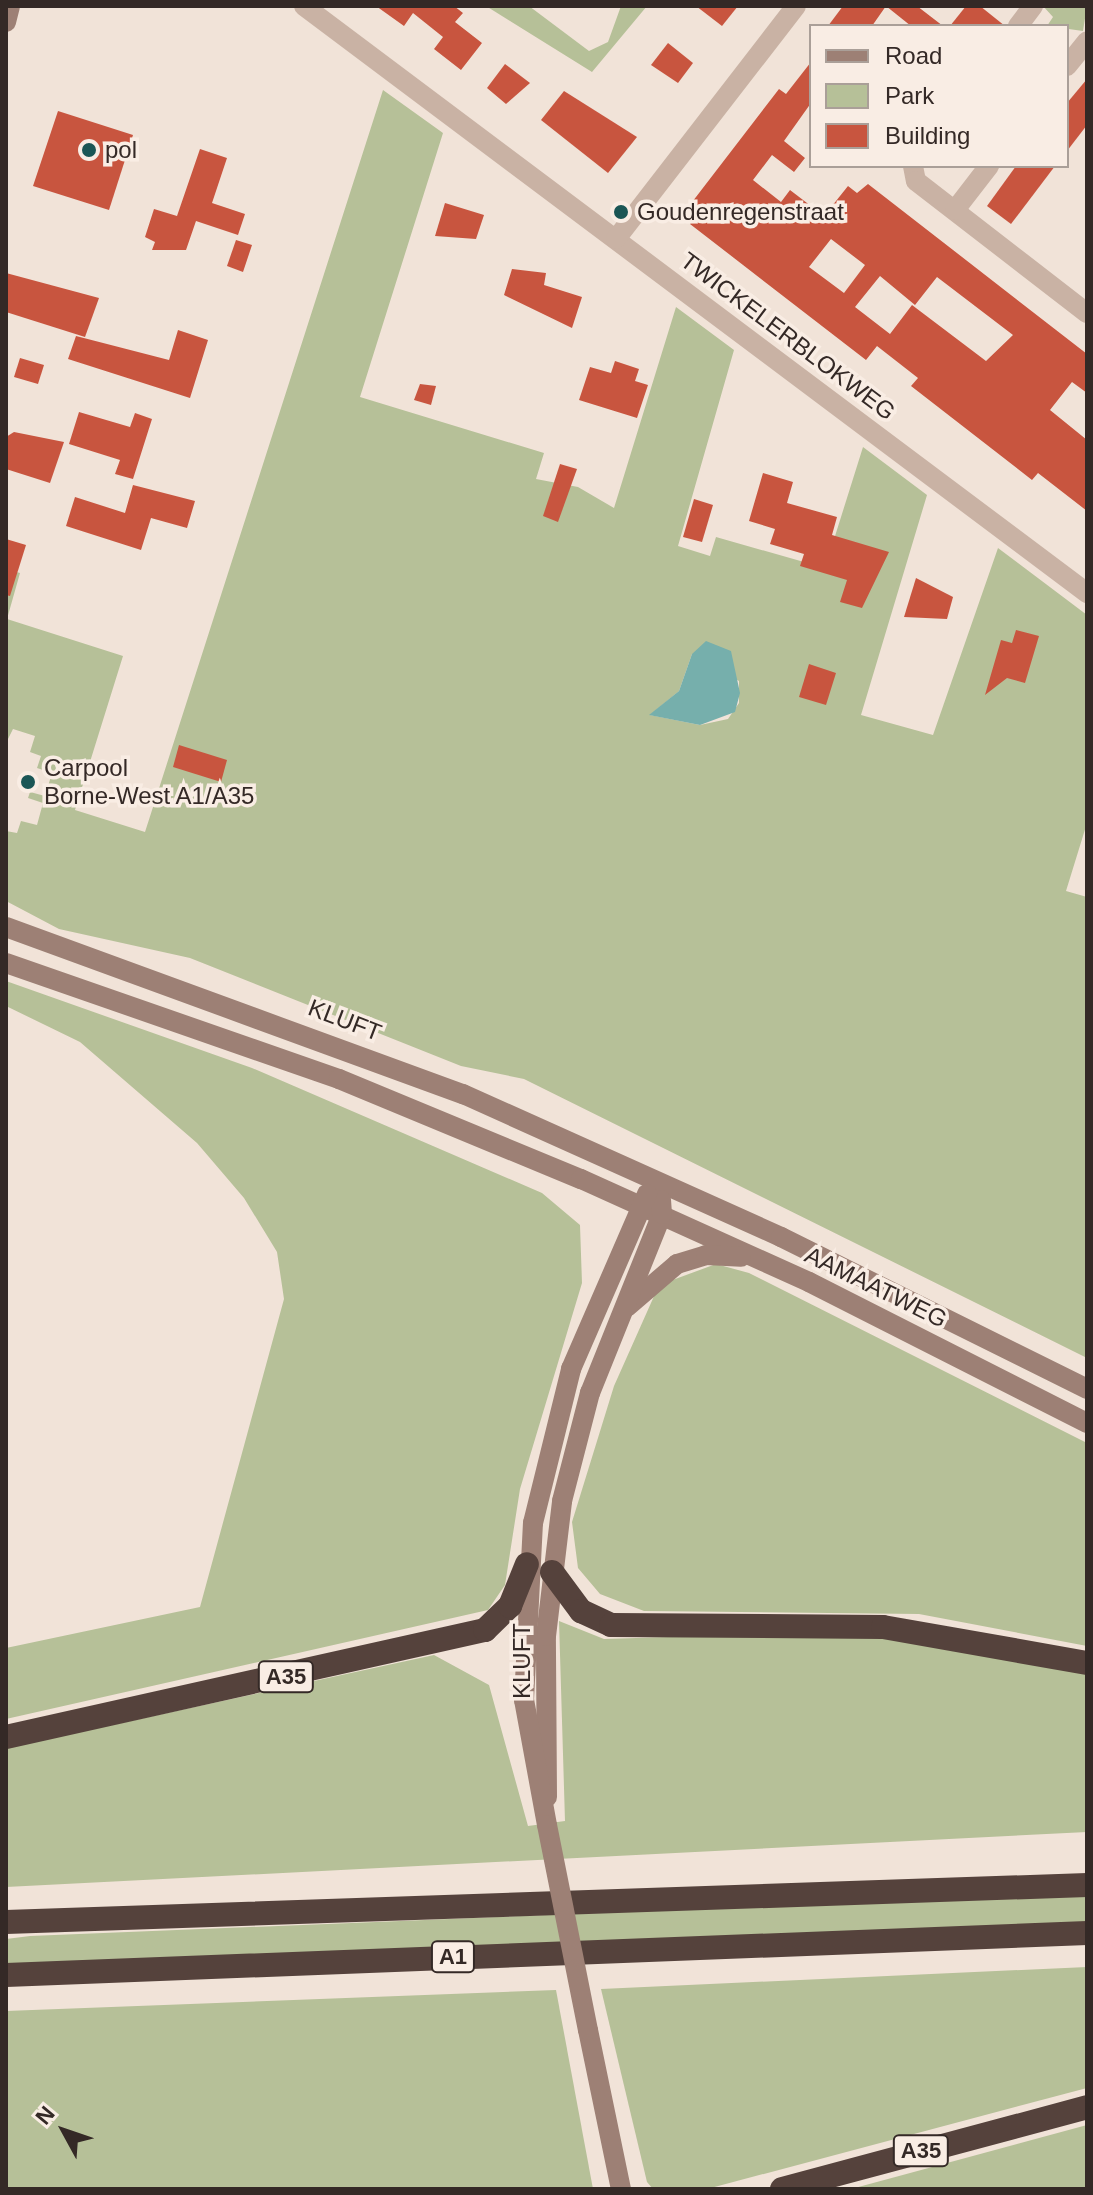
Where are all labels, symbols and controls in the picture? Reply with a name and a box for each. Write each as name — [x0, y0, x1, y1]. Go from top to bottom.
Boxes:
legend — [809, 24, 1069, 168]
text: Road — [885, 42, 942, 69]
text: Park — [885, 82, 934, 109]
text: Building — [885, 122, 970, 149]
place label: pol — [105, 136, 137, 164]
marker: pol — [80, 141, 98, 159]
place label: Goudenregenstraat — [637, 198, 844, 226]
marker: Goudenregenstraat — [612, 203, 630, 221]
street label: TWICKELERBLOKWEG — [675, 246, 901, 426]
place label: Carpool Borne-West A1/A35 — [44, 754, 256, 810]
marker: Carpool Borne-West A1/A35 — [19, 773, 37, 791]
street label: KLUFT — [304, 993, 386, 1047]
street label: AAMAATWEG — [800, 1240, 952, 1334]
street label: KLUFT — [508, 1623, 536, 1699]
road number: A35 — [256, 1659, 316, 1695]
road number: A1 — [429, 1939, 477, 1975]
north arrow — [24, 2091, 104, 2171]
text: N — [31, 2101, 60, 2129]
road number: A35 — [891, 2133, 951, 2169]

